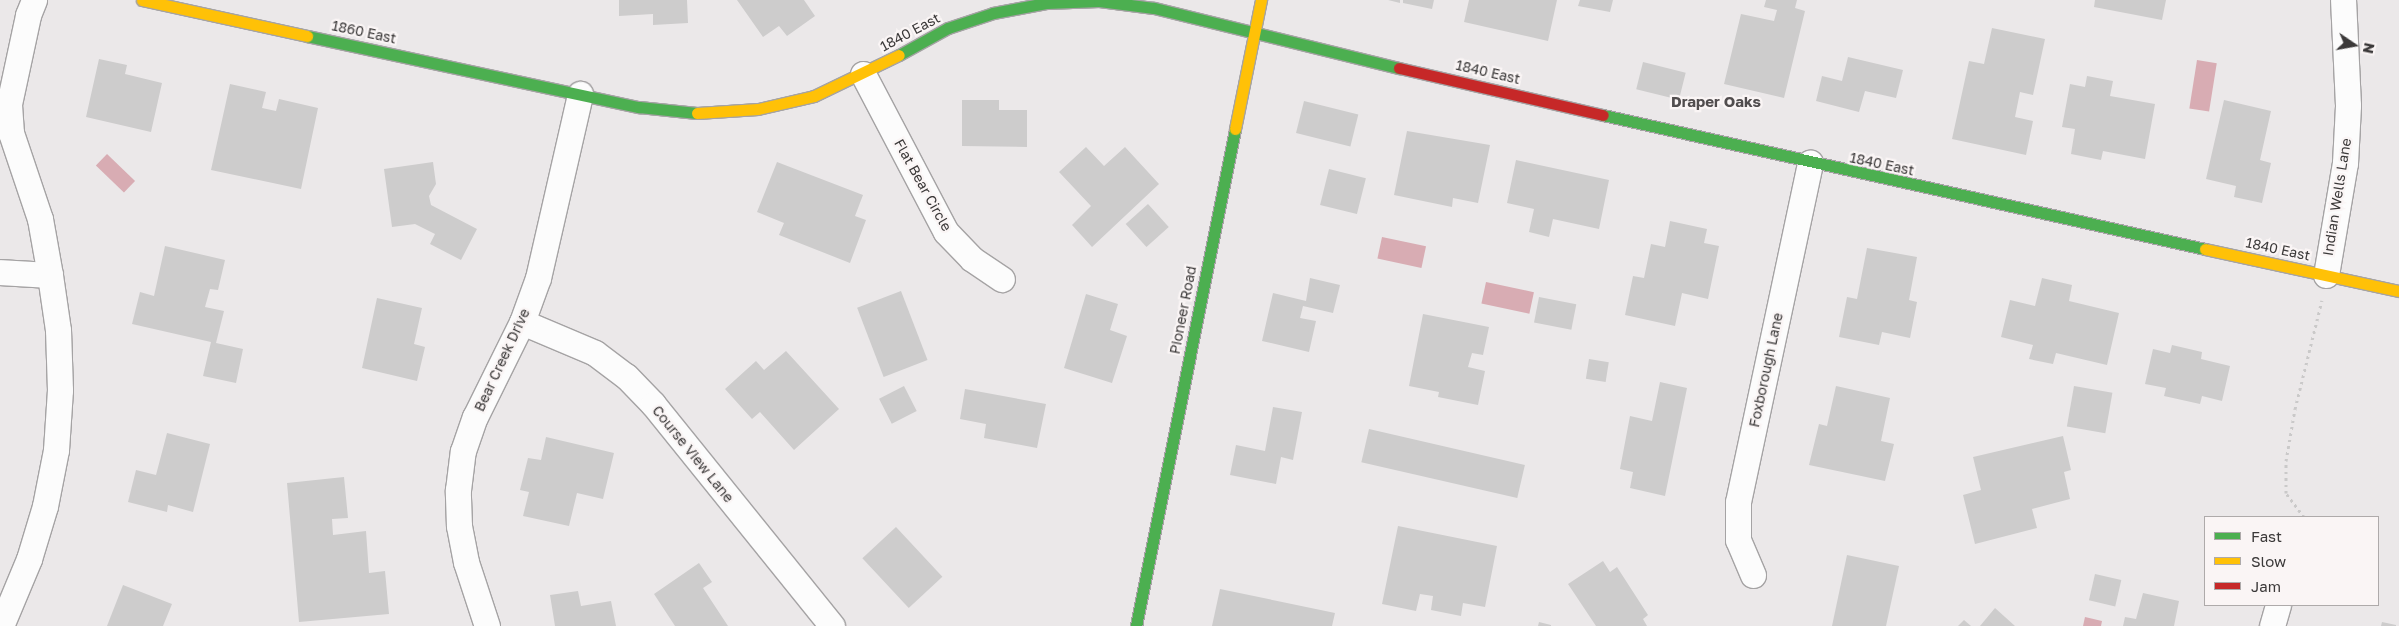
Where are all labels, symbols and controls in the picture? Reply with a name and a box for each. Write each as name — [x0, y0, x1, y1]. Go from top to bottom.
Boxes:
street label: 1840 East — [877, 9, 943, 55]
street label: 1860 East — [330, 17, 398, 47]
north arrow — [2329, 20, 2379, 70]
text: N — [2360, 41, 2379, 55]
street label: 1840 East — [1454, 56, 1522, 88]
district label: Draper Oaks — [1671, 93, 1761, 111]
street label: Flat Bear Circle — [891, 136, 955, 234]
street label: Indian Wells Lane — [2319, 137, 2355, 257]
street label: 1840 East — [1848, 149, 1916, 179]
street label: 1840 East — [2244, 234, 2312, 264]
street label: Pioneer Road — [1166, 265, 1200, 355]
street label: Bear Creek Drive — [471, 306, 533, 414]
street label: Foxborough Lane — [1746, 311, 1786, 429]
street label: Course View Lane — [649, 402, 737, 506]
legend — [2204, 516, 2379, 606]
text: Fast — [2251, 527, 2282, 545]
text: Slow — [2251, 552, 2286, 570]
text: Jam — [2251, 577, 2281, 595]

